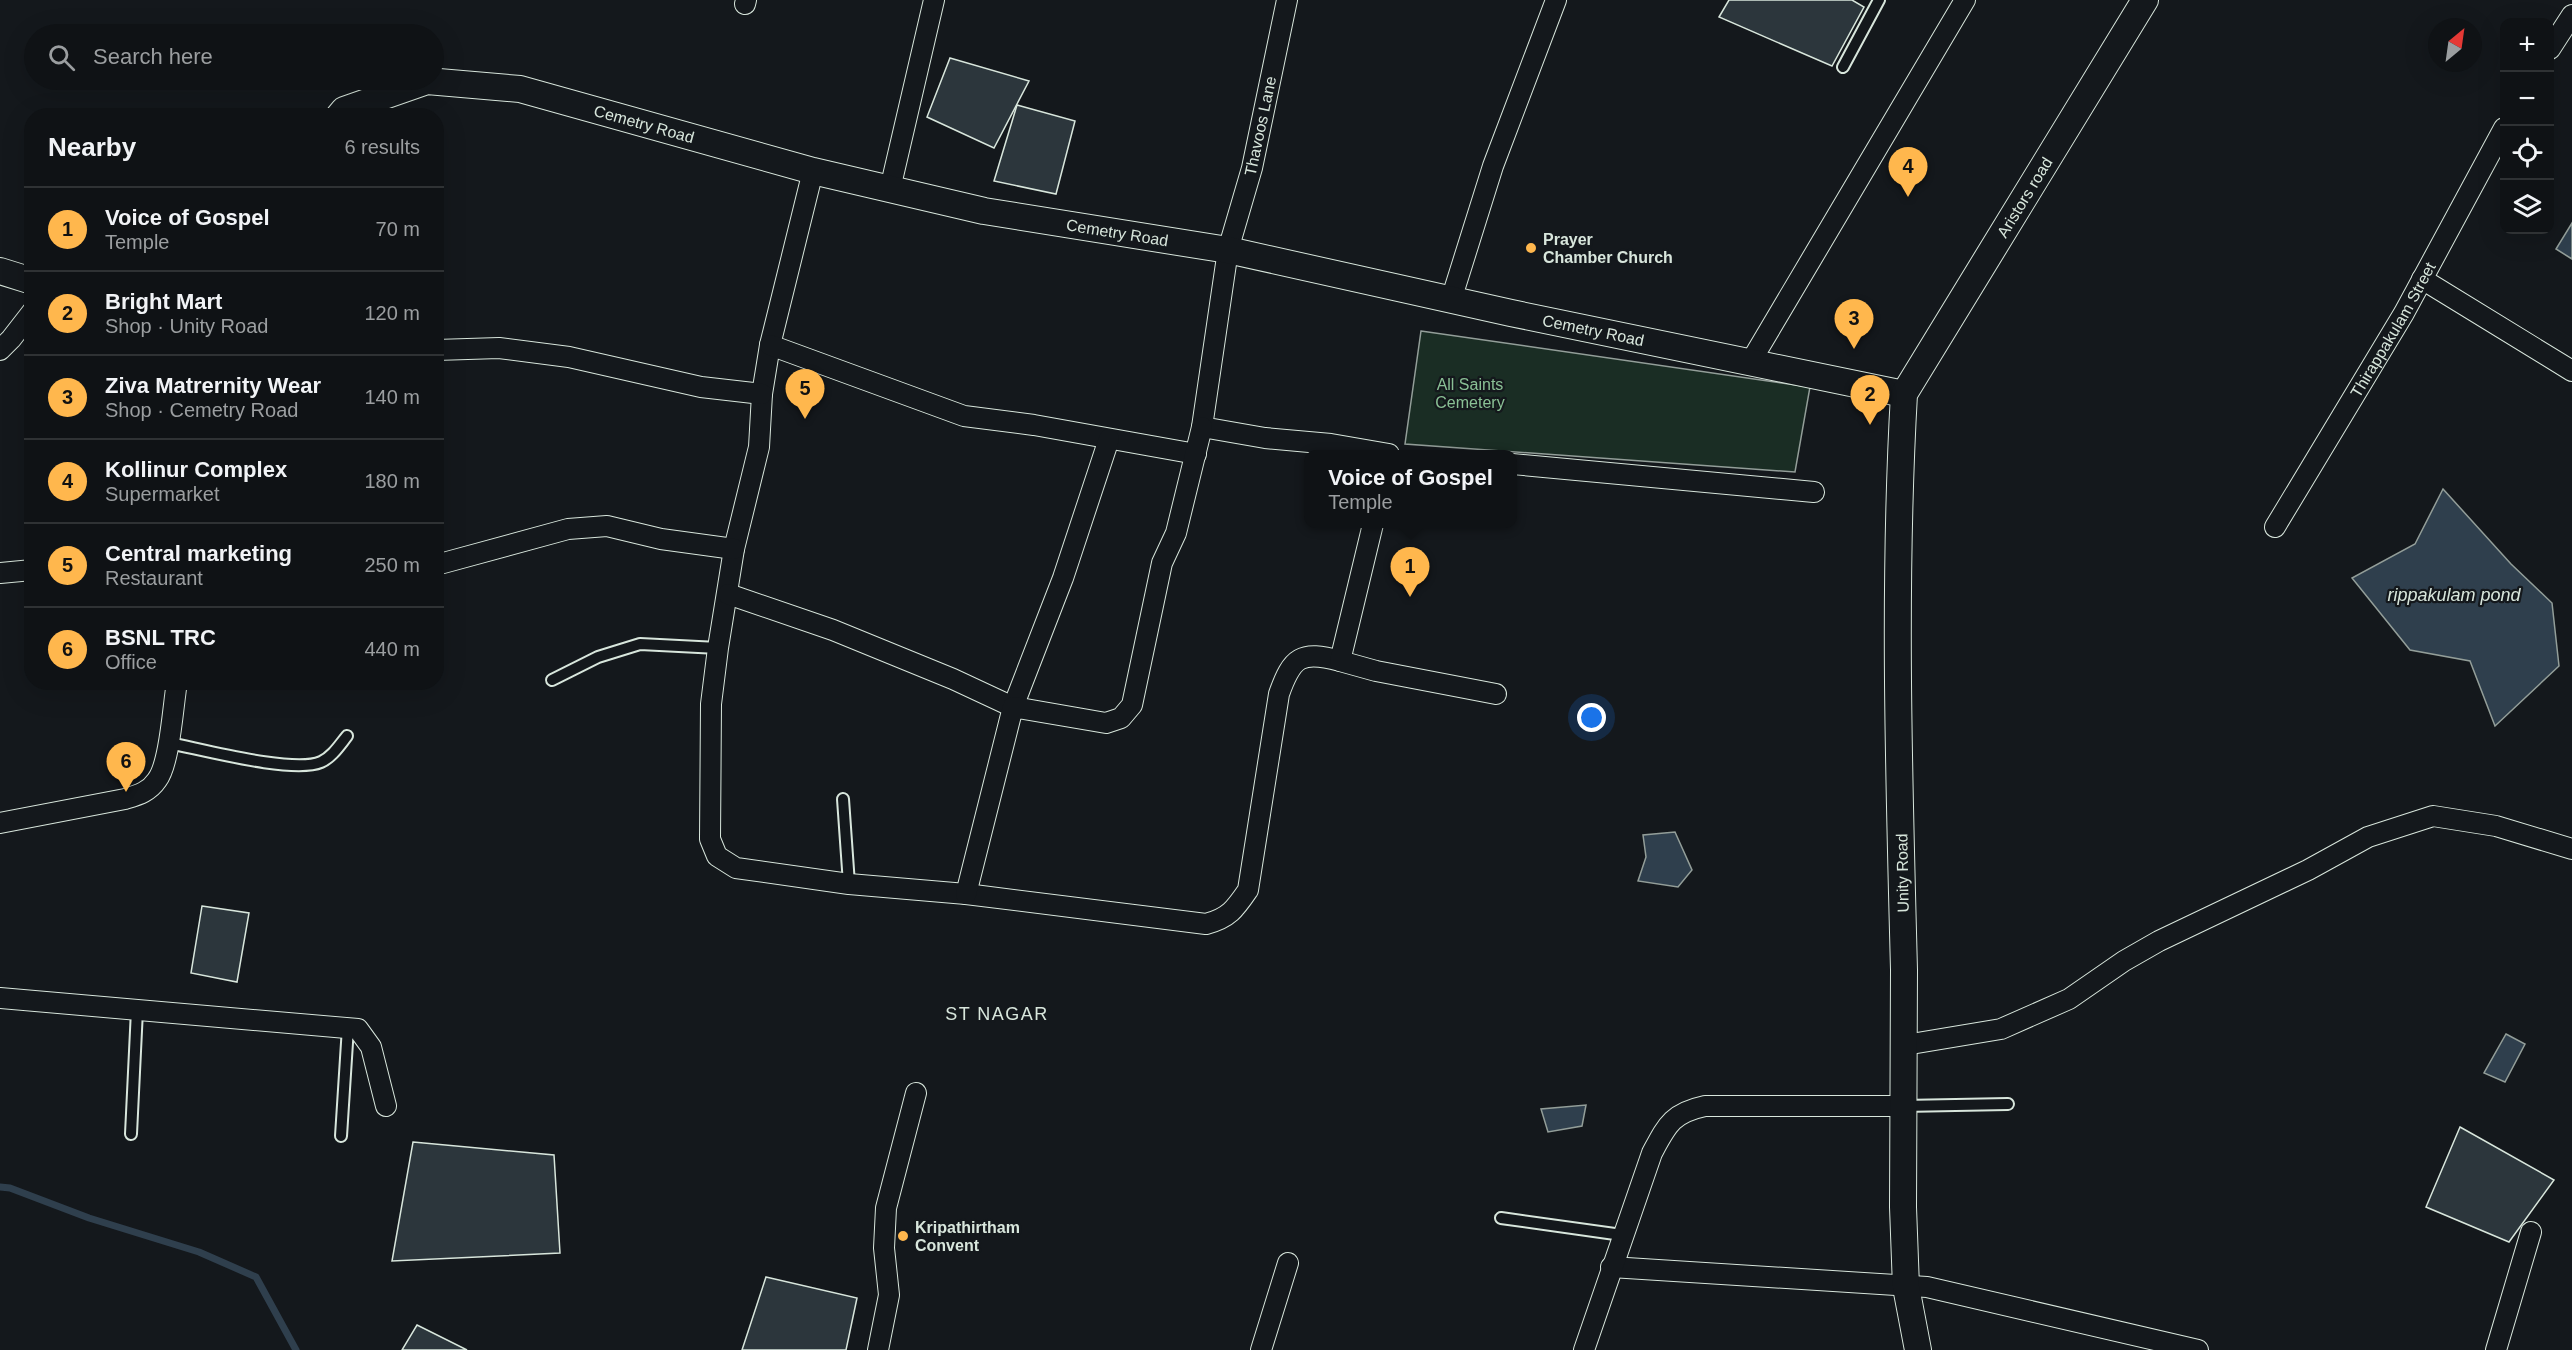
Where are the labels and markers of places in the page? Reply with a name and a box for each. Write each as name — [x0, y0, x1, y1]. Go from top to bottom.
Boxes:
pin: 4 — [1888, 148, 1928, 197]
place label: Prayer Chamber Church — [1543, 231, 1673, 266]
marker: Prayer Chamber Church — [1524, 241, 1538, 255]
pin: 3 — [1834, 300, 1874, 349]
pin: 5 — [786, 370, 824, 419]
pin: 2 — [1850, 376, 1890, 425]
pin: 1 — [1390, 548, 1430, 597]
pin: 6 — [106, 742, 146, 792]
place label: Kripathirtham Convent — [915, 1219, 1020, 1254]
marker: Kripathirtham Convent — [896, 1229, 910, 1243]

